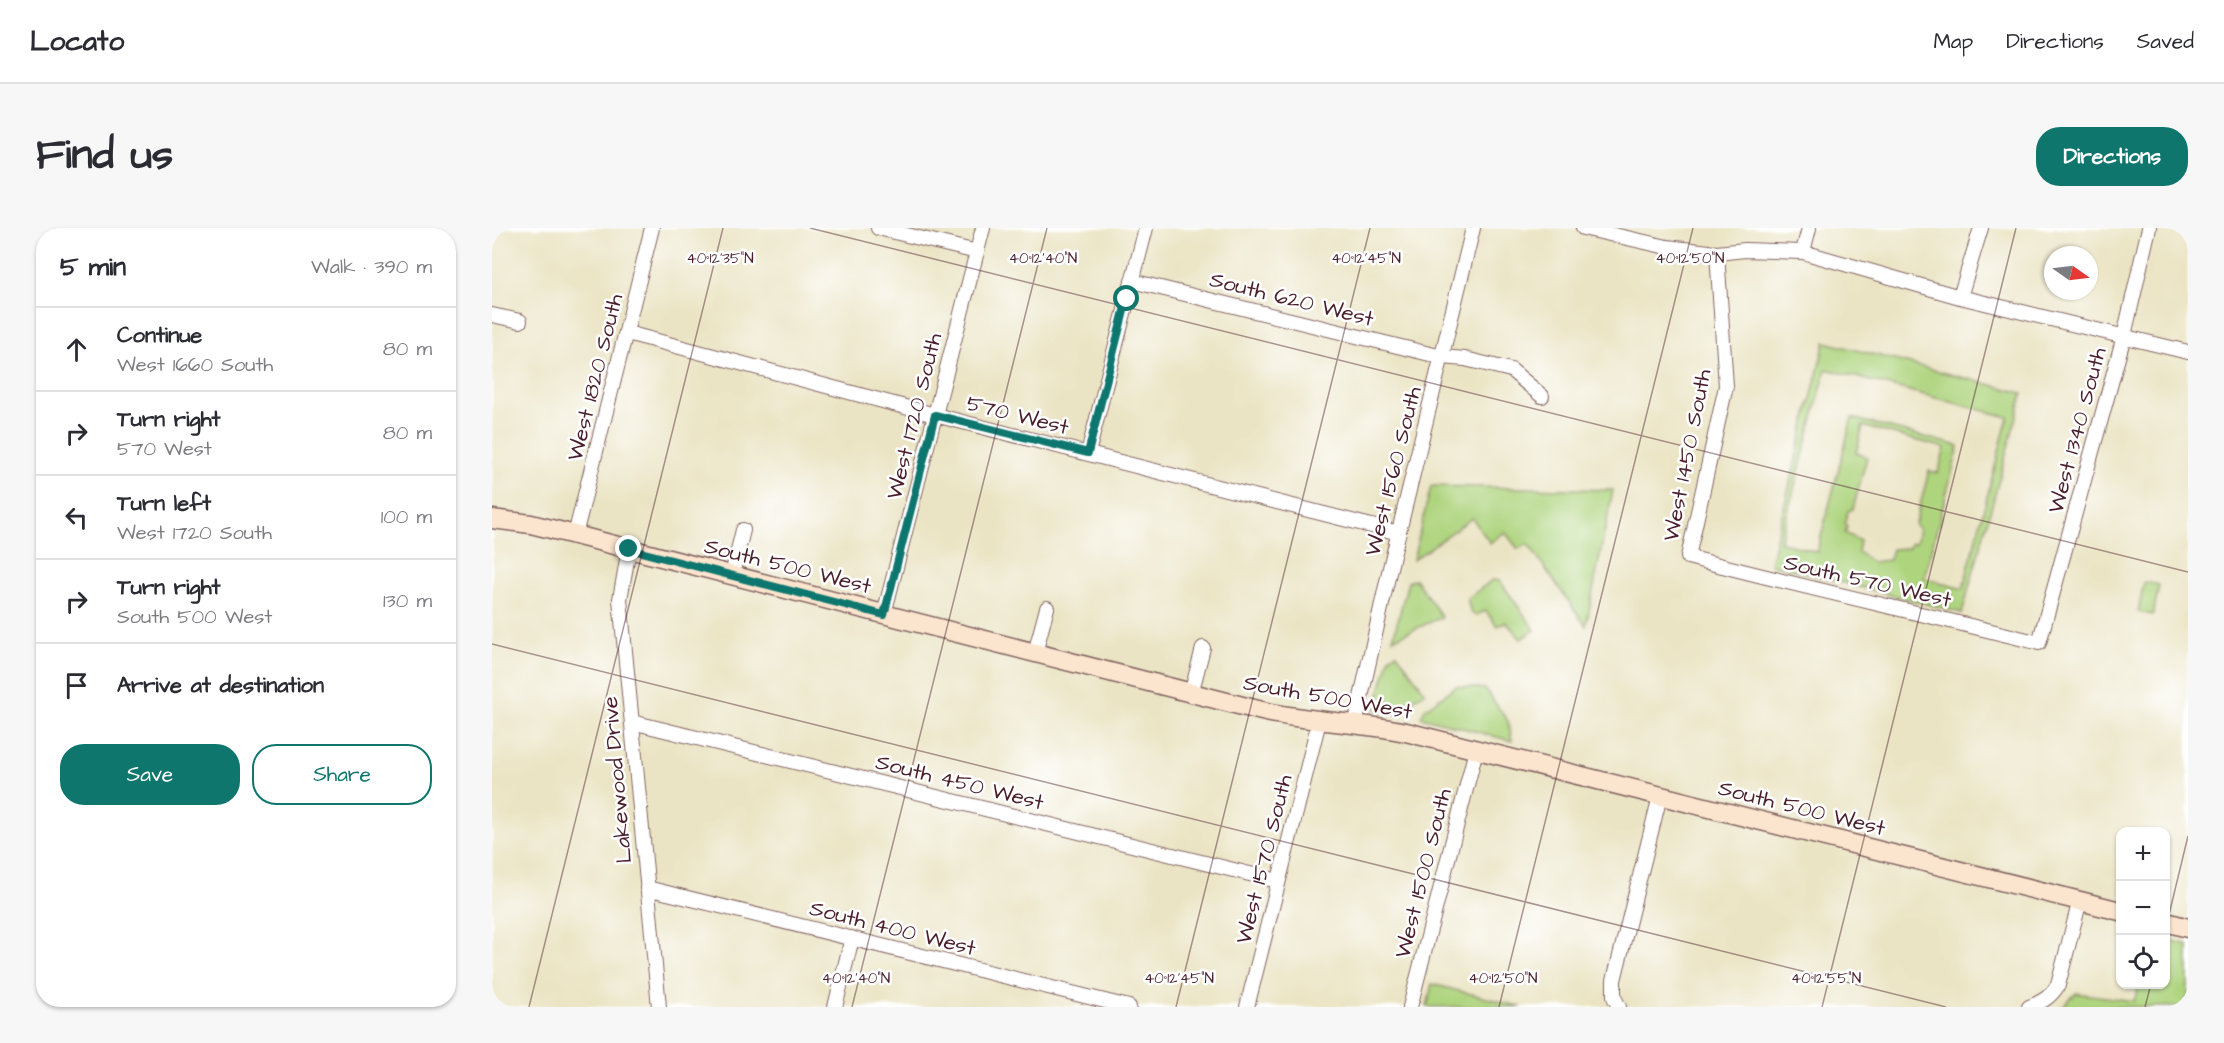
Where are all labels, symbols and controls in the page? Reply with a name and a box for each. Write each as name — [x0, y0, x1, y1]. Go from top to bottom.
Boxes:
text: Locato — [30, 22, 124, 61]
text: Map — [1933, 27, 1973, 56]
text: Directions — [2006, 27, 2104, 56]
text: Saved — [2137, 27, 2194, 56]
text: Find us — [36, 127, 173, 185]
button: Directions — [2036, 127, 2188, 186]
north arrow — [2044, 246, 2098, 300]
text: 40°12'35"N — [686, 248, 754, 269]
text: 40°12'40"N — [1009, 248, 1077, 269]
text: 40°12'45"N — [1331, 248, 1401, 269]
text: 40°12'50"N — [1656, 248, 1724, 269]
text: 5 min — [60, 249, 126, 285]
text: Walk · 390 m — [311, 253, 432, 281]
street label: South 620 West — [1206, 264, 1377, 335]
route start — [1113, 285, 1139, 311]
street label: West 1820 South — [560, 290, 631, 464]
text: Continue — [117, 320, 202, 351]
street label: West 1720 South — [879, 330, 950, 503]
icon: ahead — [60, 333, 93, 366]
text: 80 m — [383, 335, 432, 363]
street label: West 1340 South — [2040, 344, 2115, 517]
text: West 1660 South — [117, 351, 273, 379]
street label: West 1450 South — [1656, 366, 1719, 544]
street label: West 1560 South — [1357, 383, 1430, 559]
street label: 570 West — [963, 388, 1072, 443]
text: Turn right — [117, 404, 220, 435]
icon: right — [60, 417, 93, 450]
text: 80 m — [383, 419, 432, 447]
text: 570 West — [117, 435, 212, 463]
text: Turn left — [117, 488, 211, 519]
icon: left — [60, 501, 93, 534]
text: 100 m — [381, 503, 432, 531]
text: West 1720 South — [117, 519, 272, 547]
street label: South 500 West — [701, 531, 874, 602]
route end — [615, 535, 641, 561]
street label: South 570 West — [1781, 547, 1954, 616]
text: Turn right — [117, 572, 220, 603]
icon: right — [60, 585, 93, 618]
text: 130 m — [383, 587, 432, 615]
text: South 500 West — [117, 603, 272, 631]
street label: South 500 West — [1241, 667, 1415, 728]
icon: arrive — [60, 669, 93, 702]
text: Arrive at destination — [117, 670, 324, 701]
street label: Lakewood Drive — [595, 695, 640, 865]
button: Save — [60, 744, 240, 805]
button: Share — [252, 744, 432, 805]
street label: South 450 West — [872, 747, 1047, 818]
street label: West 1570 South — [1228, 771, 1300, 947]
street label: South 500 West — [1715, 773, 1888, 844]
street label: West 1500 South — [1387, 785, 1460, 961]
map controls — [2116, 827, 2170, 989]
button: + — [2116, 827, 2170, 881]
button: − — [2116, 881, 2170, 935]
street label: South 400 West — [806, 893, 979, 964]
button: locate — [2116, 935, 2170, 989]
text: 40°12'40"N — [822, 968, 890, 989]
text: 40°12'45"N — [1144, 968, 1214, 989]
text: 40°12'50"N — [1469, 968, 1537, 989]
text: 40°12'55"N — [1791, 968, 1861, 989]

